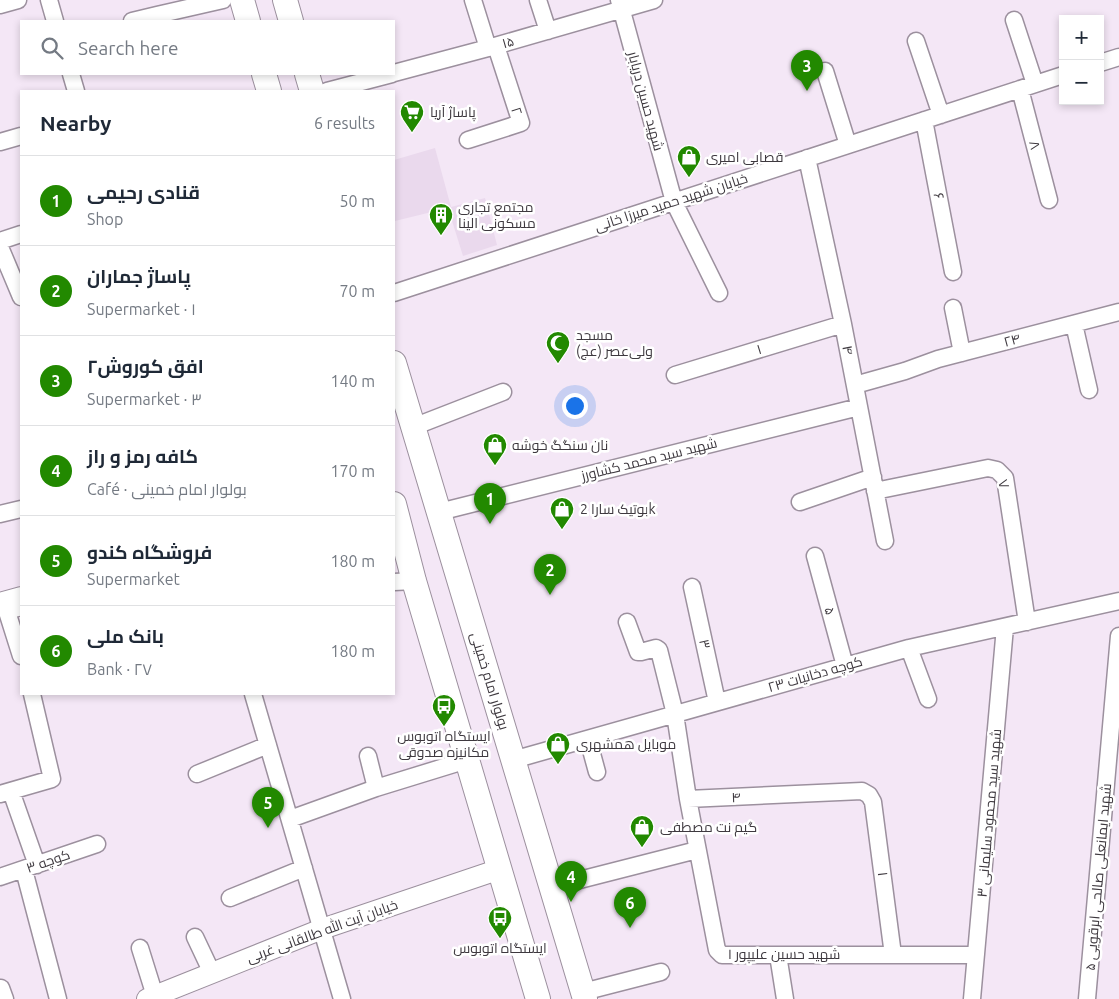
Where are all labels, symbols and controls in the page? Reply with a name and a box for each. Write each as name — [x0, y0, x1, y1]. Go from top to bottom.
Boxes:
map controls — [1059, 15, 1104, 105]
button: + — [1059, 15, 1104, 60]
search box — [20, 20, 395, 75]
street label: ۱۵ — [500, 33, 516, 51]
icon: search — [38, 34, 66, 62]
text: Search here — [78, 37, 178, 59]
street label: شهید حسین دریابار — [625, 48, 667, 153]
pin: 3 — [791, 50, 823, 91]
button: − — [1059, 60, 1104, 105]
supermarket icon: پاساژ آریا — [399, 99, 425, 133]
place label: پاساژ آریا — [430, 104, 476, 122]
street label: ۲ — [508, 105, 526, 117]
text: Nearby — [40, 111, 111, 135]
text: 6 results — [314, 114, 375, 132]
street label: ۸ — [1026, 139, 1044, 151]
shop icon: قصابی امیری — [676, 144, 702, 178]
place label: قصابی امیری — [706, 149, 784, 165]
street label: خیابان شهید حمید میرزا خانی — [592, 170, 750, 234]
text: قنادی رحیمی — [87, 181, 200, 203]
street label: ۶ — [931, 191, 947, 201]
text: 1 — [51, 192, 61, 210]
text: 50 m — [339, 192, 375, 210]
place label: مجتمع تجاری مسکونی الینا — [458, 199, 536, 231]
building icon: مجتمع تجاری مسکونی الینا — [428, 202, 454, 236]
text: Shop — [87, 210, 123, 228]
text: پاساژ جماران — [87, 265, 191, 287]
text: 2 — [51, 282, 61, 300]
text: 70 m — [339, 282, 375, 300]
text: Supermarket · ۱ — [87, 300, 196, 318]
place label: مسجد ولی‌عصر (عج) — [576, 327, 653, 360]
mosque icon: مسجد ولی‌عصر (عج) — [545, 330, 571, 364]
street label: ۲۴ — [1002, 330, 1022, 350]
street label: ۱ — [755, 341, 763, 357]
street label: ۴ — [839, 344, 857, 356]
text: افق کوروش۲ — [87, 355, 204, 377]
text: 3 — [51, 372, 61, 390]
text: 140 m — [330, 372, 375, 390]
text: Supermarket · ۳ — [87, 390, 202, 408]
your location — [562, 393, 588, 419]
shop icon: نان سنگگ خوشه — [482, 432, 508, 466]
street label: شهید سید محمد کشاورز — [578, 434, 719, 484]
place label: نان سنگگ خوشه — [512, 437, 608, 453]
text: کافه رمز و راز — [87, 445, 198, 467]
text: 4 — [51, 462, 61, 480]
text: 170 m — [330, 462, 375, 480]
street label: ۷ — [995, 477, 1013, 491]
text: Café · بولوار امام خمینی — [87, 480, 247, 498]
pin: 1 — [474, 483, 506, 524]
shop icon: بوتیک سارا 2k — [549, 496, 575, 530]
place label: بوتیک سارا 2k — [580, 501, 656, 517]
text: فروشگاه کندو — [87, 541, 212, 563]
text: 5 — [51, 552, 61, 570]
text: 180 m — [330, 552, 375, 570]
pin: 2 — [534, 554, 566, 595]
text: Supermarket — [87, 570, 180, 588]
street label: ۵ — [821, 605, 839, 617]
text: بانک ملی — [87, 625, 164, 647]
street label: بولوار امام خمینی — [466, 630, 512, 732]
street label: ۳ — [696, 638, 714, 650]
text: 6 — [51, 642, 61, 660]
text: 180 m — [330, 642, 375, 660]
street label: کوچه دخانیات ۲۳ — [766, 653, 865, 697]
text: Bank · ۲۷ — [87, 660, 152, 678]
bus stop icon: ایستگاه اتوبوس مکانیزه صدوقی — [431, 693, 457, 727]
place label: ایستگاه اتوبوس مکانیزه صدوقی — [397, 728, 491, 760]
street label: شهید سید محمود سلیمانی ۳ — [974, 728, 1004, 898]
shop icon: موبایل همشهری — [545, 731, 571, 765]
place label: موبایل همشهری — [576, 736, 676, 752]
street label: شهید ایمانعلی صالحی ابرقویی ۵ — [1082, 783, 1114, 971]
pin: 5 — [252, 787, 284, 828]
street label: ۴ — [731, 789, 741, 805]
shop icon: گیم نت مصطفی — [629, 814, 655, 848]
place label: گیم نت مصطفی — [660, 819, 757, 837]
street label: کوچه ۳ — [24, 846, 73, 878]
pin: 4 — [555, 861, 587, 902]
street label: ۱ — [875, 871, 891, 877]
pin: 6 — [614, 887, 646, 928]
street label: خیابان آیت الله طالقانی غربی — [244, 895, 400, 966]
bus stop icon: ایستگاه اتوبوس — [487, 905, 513, 939]
place label: ایستگاه اتوبوس — [453, 940, 547, 956]
street label: شهید حسین علیپور ۱ — [728, 946, 840, 964]

